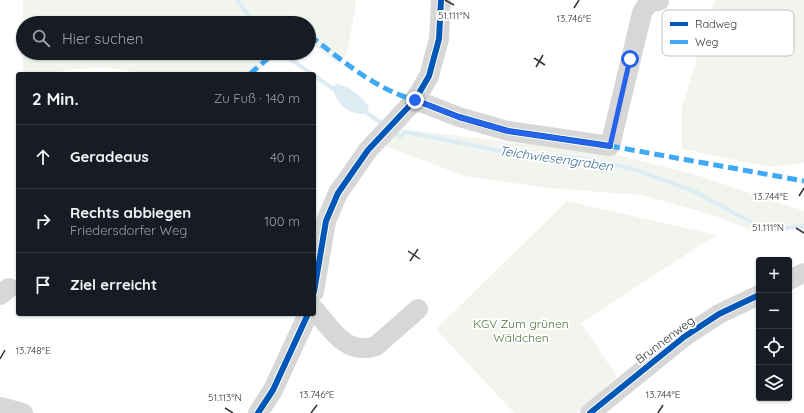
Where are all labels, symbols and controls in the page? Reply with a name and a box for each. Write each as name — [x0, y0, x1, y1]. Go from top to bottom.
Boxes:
text: 51.111°N — [438, 9, 470, 22]
legend — [662, 10, 794, 56]
text: 13.746°E — [556, 12, 592, 25]
search box — [16, 16, 316, 60]
text: Radweg — [695, 17, 737, 31]
icon: search — [30, 27, 52, 49]
text: Hier suchen — [62, 29, 143, 48]
text: Weg — [695, 35, 719, 49]
route start — [621, 50, 639, 68]
text: 2 Min. — [32, 88, 79, 109]
text: Zu Fuß · 140 m — [214, 90, 300, 106]
route end — [406, 91, 424, 109]
water label: Teichwiesengraben — [498, 142, 615, 174]
icon: ahead — [32, 146, 54, 168]
text: Geradeaus — [70, 147, 149, 166]
text: 40 m — [270, 149, 300, 165]
text: 13.744°E — [753, 190, 789, 203]
text: Rechts abbiegen — [70, 203, 191, 222]
icon: right — [32, 210, 54, 232]
text: 100 m — [264, 213, 300, 229]
text: 51.111°N — [752, 221, 784, 234]
text: Friedersdorfer Weg — [70, 222, 187, 238]
map controls — [756, 257, 792, 401]
button: + — [756, 257, 792, 293]
icon: arrive — [32, 274, 54, 296]
text: Ziel erreicht — [70, 275, 157, 294]
button: − — [756, 293, 792, 329]
street label: Brunnenweg — [632, 313, 697, 367]
park label: KGV Zum grünen Wäldchen — [473, 316, 569, 345]
button: locate — [756, 329, 792, 365]
text: 13.748°E — [15, 344, 51, 357]
button: layers — [756, 365, 792, 401]
text: 13.746°E — [299, 388, 335, 401]
text: 13.744°E — [645, 388, 681, 401]
text: 51.113°N — [208, 391, 242, 404]

